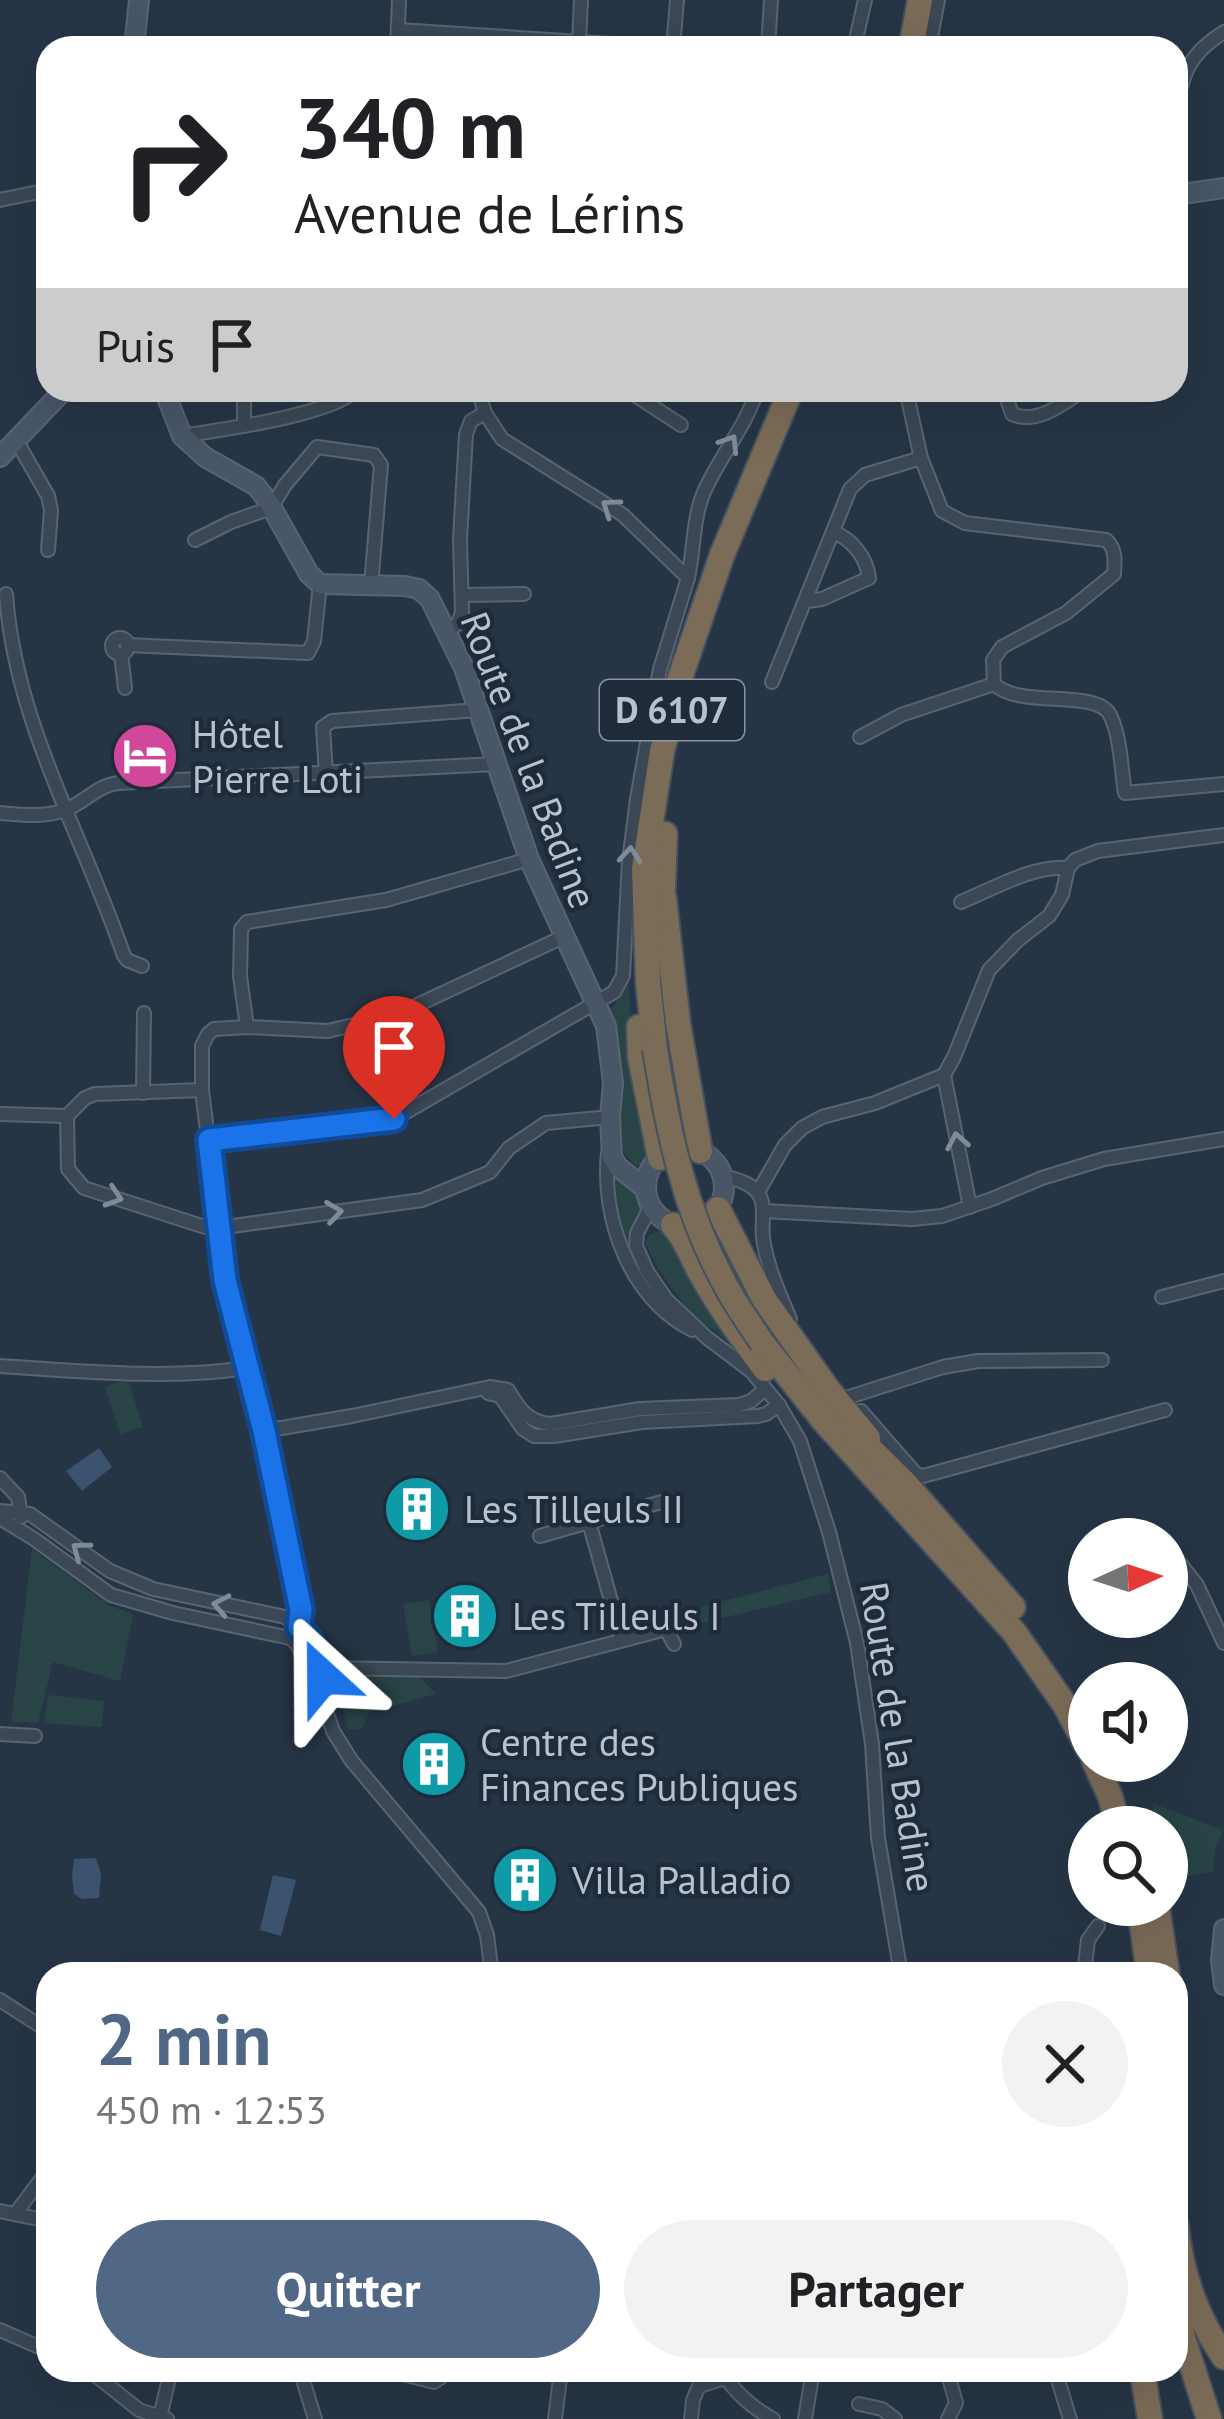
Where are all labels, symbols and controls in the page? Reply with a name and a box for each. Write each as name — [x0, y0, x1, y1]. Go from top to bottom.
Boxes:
text: 340 m — [294, 72, 526, 181]
icon: right — [96, 84, 252, 240]
text: Avenue de Lérins — [294, 178, 685, 248]
icon: arrive — [199, 312, 265, 378]
text: Puis — [96, 316, 175, 374]
one-way arrow — [716, 434, 738, 456]
one-way arrow — [602, 499, 623, 521]
street label: Route de la Badine — [450, 604, 609, 915]
road number: D 6107 — [600, 680, 744, 740]
place label: Hôtel Pierre Loti — [192, 708, 363, 804]
hotel icon: Hôtel Pierre Loti — [110, 721, 180, 791]
one-way arrow — [617, 845, 643, 864]
pin — [343, 996, 445, 1119]
icon: arrive — [361, 1014, 427, 1080]
one-way arrow — [945, 1131, 971, 1151]
one-way arrow — [103, 1183, 124, 1208]
one-way arrow — [324, 1200, 344, 1226]
building icon: Les Tilleuls II — [382, 1474, 452, 1544]
place label: Les Tilleuls II — [464, 1483, 684, 1534]
north arrow — [1068, 1518, 1188, 1638]
map controls — [1068, 1518, 1188, 1926]
one-way arrow — [72, 1543, 93, 1565]
street label: Route de la Badine — [849, 1578, 948, 1896]
building icon: Les Tilleuls I — [430, 1581, 500, 1651]
place label: Les Tilleuls I — [512, 1590, 721, 1641]
one-way arrow — [212, 1593, 232, 1619]
position arrow — [260, 1614, 386, 1740]
button: sound — [1068, 1662, 1188, 1782]
place label: Centre des Finances Publiques — [480, 1716, 799, 1812]
building icon: Centre des Finances Publiques — [399, 1729, 469, 1799]
button: search — [1068, 1806, 1188, 1926]
building icon: Villa Palladio — [490, 1845, 560, 1915]
place label: Villa Palladio — [571, 1854, 791, 1905]
text: 2 min — [96, 1992, 272, 2085]
button: close — [1002, 2001, 1128, 2127]
text: 450 m · 12:53 — [96, 2084, 327, 2135]
button: Quitter — [96, 2220, 600, 2358]
button: Partager — [624, 2220, 1128, 2358]

